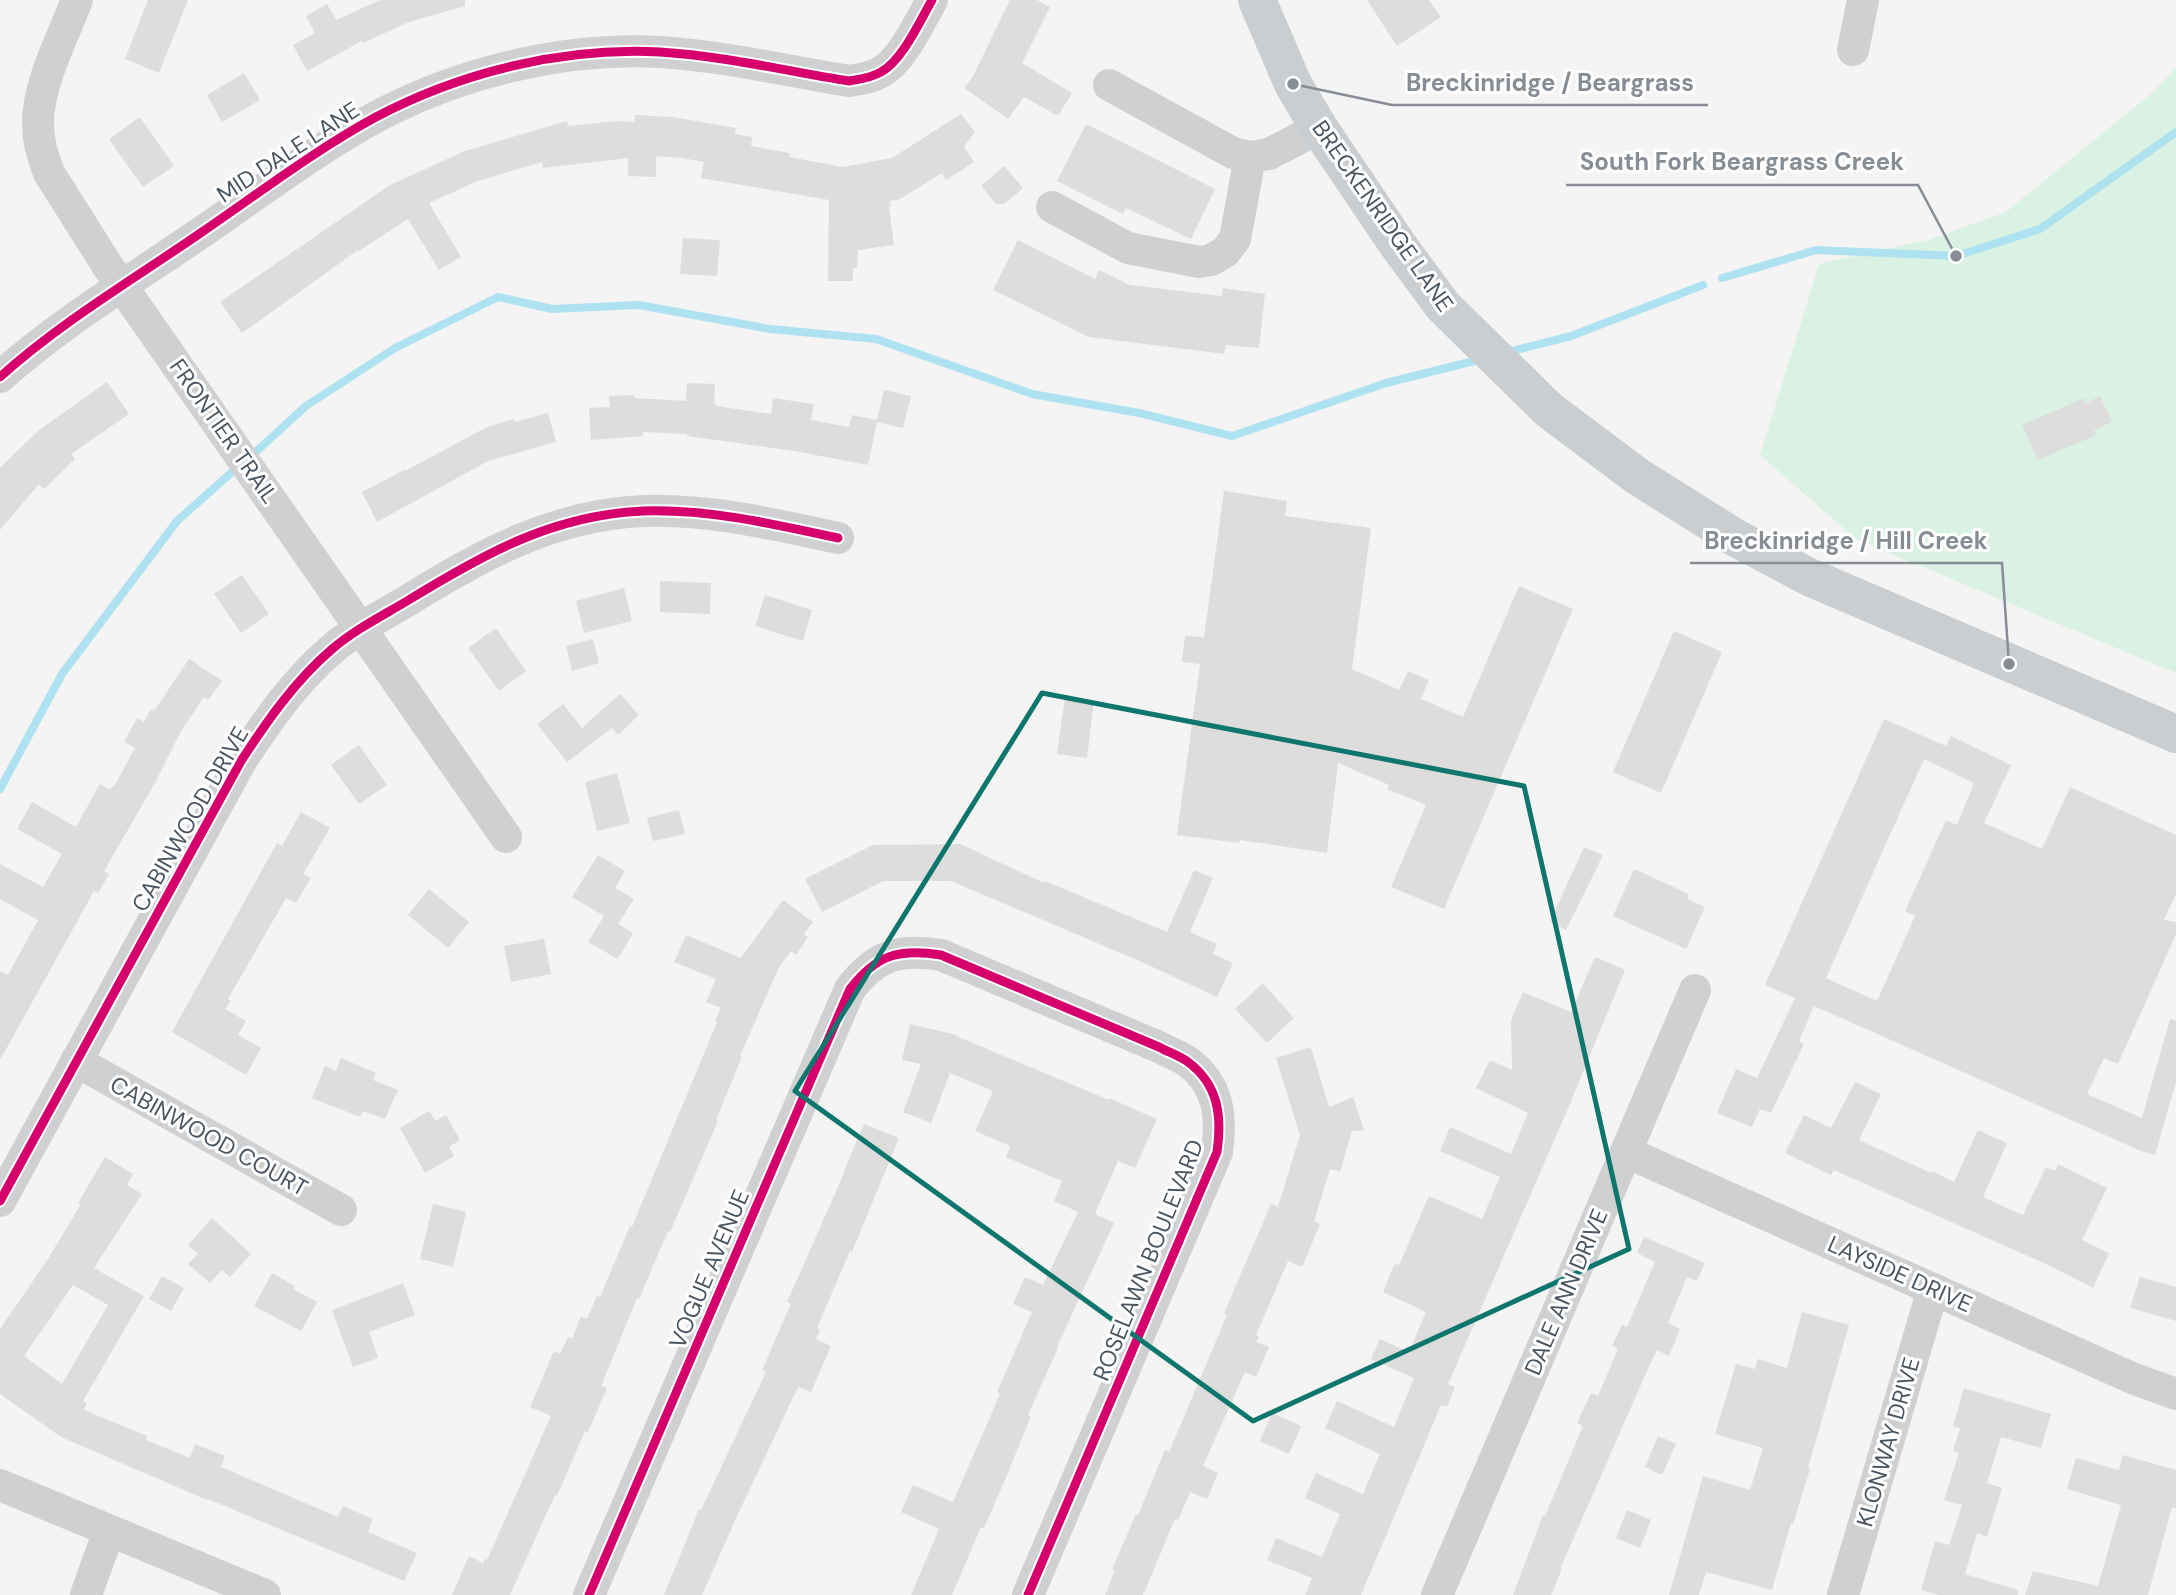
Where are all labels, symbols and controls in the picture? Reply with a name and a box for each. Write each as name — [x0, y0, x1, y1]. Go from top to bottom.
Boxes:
callout: Breckinridge / Beargrass — [1392, 60, 1708, 105]
text: Breckinridge / Beargrass — [1406, 67, 1694, 98]
street label: MID DALE LANE — [211, 95, 365, 209]
street label: BRECKENRIDGE LANE — [1306, 114, 1460, 318]
callout: South Fork Beargrass Creek — [1566, 140, 1918, 185]
text: South Fork Beargrass Creek — [1580, 146, 1904, 177]
street label: FRONTIER TRAIL — [163, 353, 285, 509]
callout: Breckinridge / Hill Creek — [1690, 518, 2002, 563]
text: Breckinridge / Hill Creek — [1704, 525, 1988, 556]
street label: CABINWOOD DRIVE — [125, 721, 255, 917]
street label: CABINWOOD COURT — [105, 1069, 313, 1203]
street label: ROSELAWN BOULEVARD — [1086, 1135, 1210, 1385]
street label: VOGUE AVENUE — [662, 1185, 756, 1353]
street label: DALE ANN DRIVE — [1517, 1204, 1615, 1380]
street label: LAYSIDE DRIVE — [1823, 1229, 1977, 1319]
street label: KLONWAY DRIVE — [1850, 1354, 1926, 1530]

